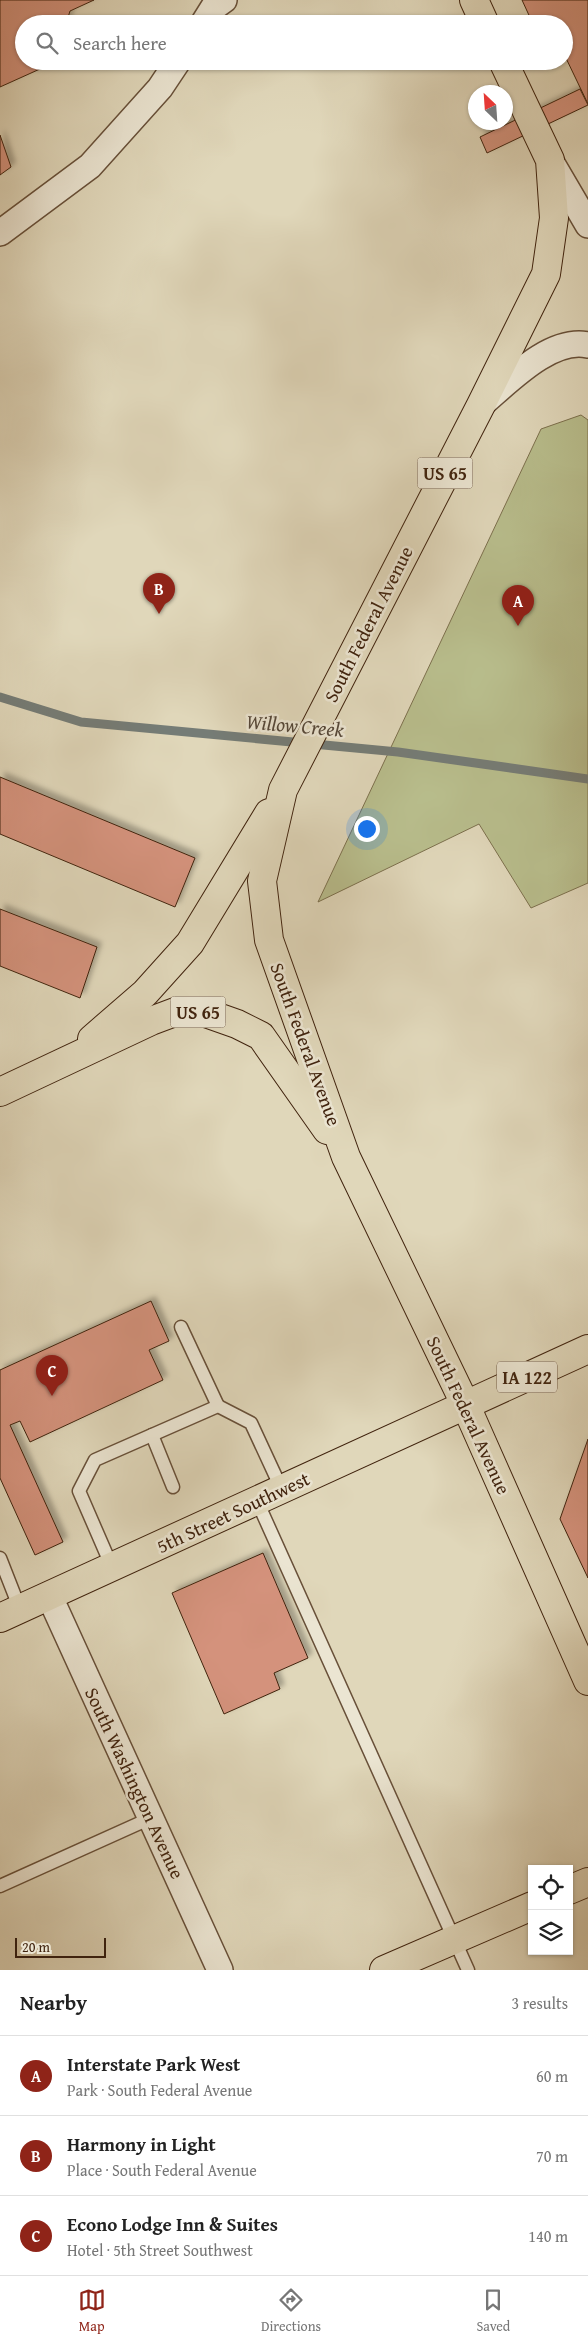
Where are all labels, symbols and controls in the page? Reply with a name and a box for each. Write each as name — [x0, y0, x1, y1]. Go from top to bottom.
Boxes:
search box — [15, 15, 573, 70]
icon: search — [33, 29, 61, 57]
text: Search here — [73, 29, 167, 57]
north arrow — [468, 85, 513, 130]
road number: US 65 — [418, 458, 472, 488]
street label: South Federal Avenue — [317, 541, 420, 707]
pin: B — [143, 573, 175, 614]
pin: A — [502, 585, 534, 626]
water label: Willow Creek — [245, 706, 346, 744]
your location — [354, 816, 380, 842]
street label: South Federal Avenue — [263, 958, 349, 1130]
road number: US 65 — [170, 996, 226, 1028]
street label: South Federal Avenue — [420, 1331, 518, 1499]
pin: C — [36, 1355, 68, 1396]
road number: IA 122 — [497, 1361, 557, 1392]
street label: 5th Street Southwest — [152, 1464, 314, 1560]
street label: South Washington Avenue — [78, 1683, 192, 1883]
map controls — [528, 1865, 573, 1955]
button: locate — [528, 1865, 573, 1910]
button: layers — [528, 1910, 573, 1955]
scale bar — [15, 1935, 106, 1958]
text: 20 m — [22, 1937, 50, 1957]
text: Nearby — [20, 1987, 87, 2018]
text: 3 results — [511, 1991, 568, 2015]
text: Interstate Park West — [67, 2050, 240, 2078]
text: A — [31, 2064, 41, 2088]
text: 60 m — [536, 2064, 568, 2088]
text: Park · South Federal Avenue — [67, 2078, 252, 2102]
text: Harmony in Light — [67, 2130, 216, 2158]
text: B — [31, 2144, 41, 2168]
text: 70 m — [536, 2144, 568, 2168]
text: Place · South Federal Avenue — [67, 2158, 257, 2182]
text: Econo Lodge Inn & Suites — [67, 2210, 278, 2238]
text: C — [31, 2224, 41, 2248]
text: 140 m — [528, 2224, 568, 2248]
text: Hotel · 5th Street Southwest — [67, 2238, 253, 2262]
tab: Map — [78, 2286, 106, 2336]
tab: Directions — [261, 2286, 321, 2336]
tab: Saved — [476, 2286, 510, 2336]

